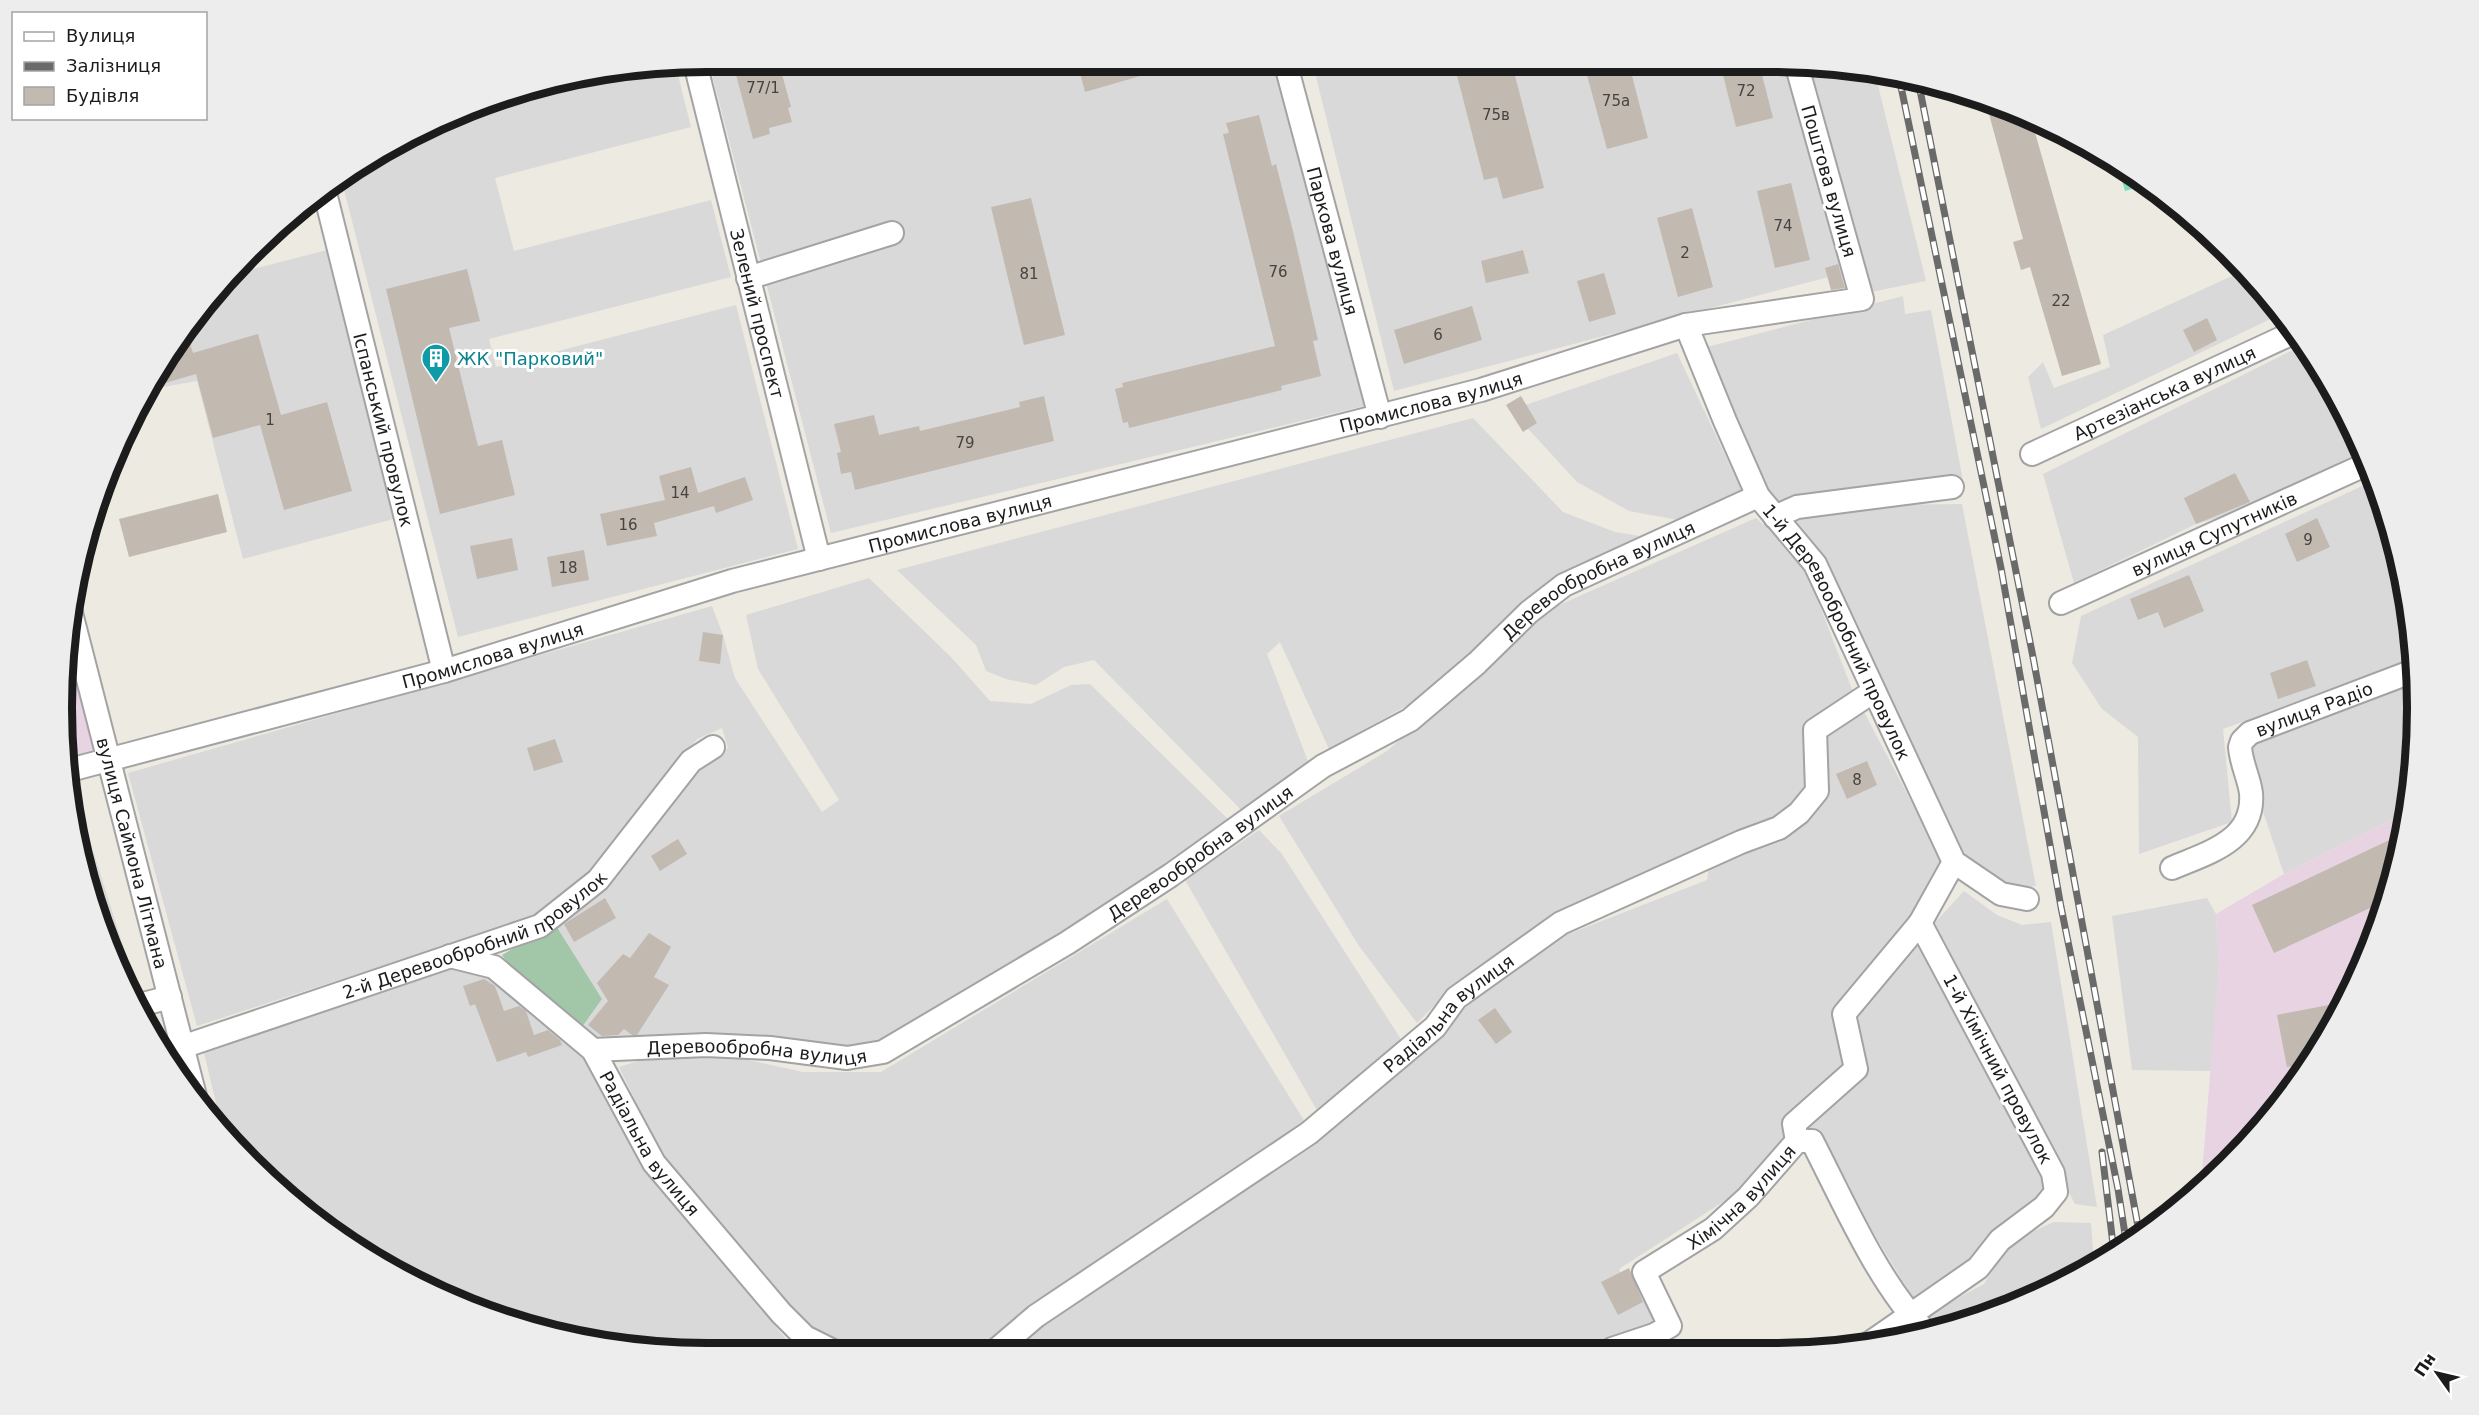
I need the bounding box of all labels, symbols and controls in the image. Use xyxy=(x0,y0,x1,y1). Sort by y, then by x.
legend xyxy=(12,12,207,120)
text: Вулиця xyxy=(66,25,135,46)
text: Залізниця xyxy=(66,55,161,76)
house number: 77/1 xyxy=(746,79,780,97)
house number: 72 xyxy=(1736,82,1756,100)
text: Будівля xyxy=(66,85,139,106)
house number: 75а xyxy=(1602,92,1630,110)
street label: Поштова вулиця xyxy=(1797,102,1861,260)
house number: 75в xyxy=(1482,106,1510,124)
street label: Паркова вулиця xyxy=(1303,164,1363,317)
house number: 74 xyxy=(1773,217,1793,235)
street label: Зелений проспект xyxy=(726,226,789,401)
house number: 2 xyxy=(1680,244,1690,262)
house number: 76 xyxy=(1268,263,1288,281)
house number: 81 xyxy=(1019,265,1039,283)
house number: 22 xyxy=(2051,292,2071,310)
house number: 6 xyxy=(1433,326,1443,344)
street label: Іспанський провулок xyxy=(350,330,418,529)
street label: Артезіанська вулиця xyxy=(2070,341,2259,444)
building icon: ЖК "Парковий" xyxy=(420,342,452,384)
place label: ЖК "Парковий" xyxy=(457,348,603,369)
street label: Промислова вулиця xyxy=(1337,367,1525,436)
house number: 1 xyxy=(265,411,275,429)
house number: 79 xyxy=(955,434,975,452)
house number: 14 xyxy=(670,484,690,502)
street label: вулиця Супутників xyxy=(2128,487,2300,580)
street label: Промислова вулиця xyxy=(866,489,1054,556)
street label: 1-й Деревообробний провулок xyxy=(1759,499,1915,763)
house number: 16 xyxy=(618,516,638,534)
street label: Деревообробна вулиця xyxy=(1497,516,1698,643)
house number: 9 xyxy=(2303,531,2313,549)
house number: 18 xyxy=(558,559,578,577)
street label: Промислова вулиця xyxy=(399,618,586,692)
street label: вулиця Радіо xyxy=(2252,677,2376,740)
street label: вулиця Саймона Літмана xyxy=(93,735,172,971)
house number: 8 xyxy=(1852,771,1862,789)
street label: Деревообробна вулиця xyxy=(1103,781,1297,924)
street label: 2-й Деревообробний провулок xyxy=(340,867,611,1003)
street label: Радіальна вулиця xyxy=(1379,950,1518,1077)
street label: 1-й Хімічний провулок xyxy=(1939,971,2057,1167)
street label: Деревообробна вулиця xyxy=(646,1034,868,1069)
street label: Радіальна вулиця xyxy=(596,1067,704,1220)
street label: Хімічна вулиця xyxy=(1683,1140,1799,1253)
north arrow xyxy=(2407,1343,2467,1403)
text: Пн xyxy=(2410,1349,2440,1380)

